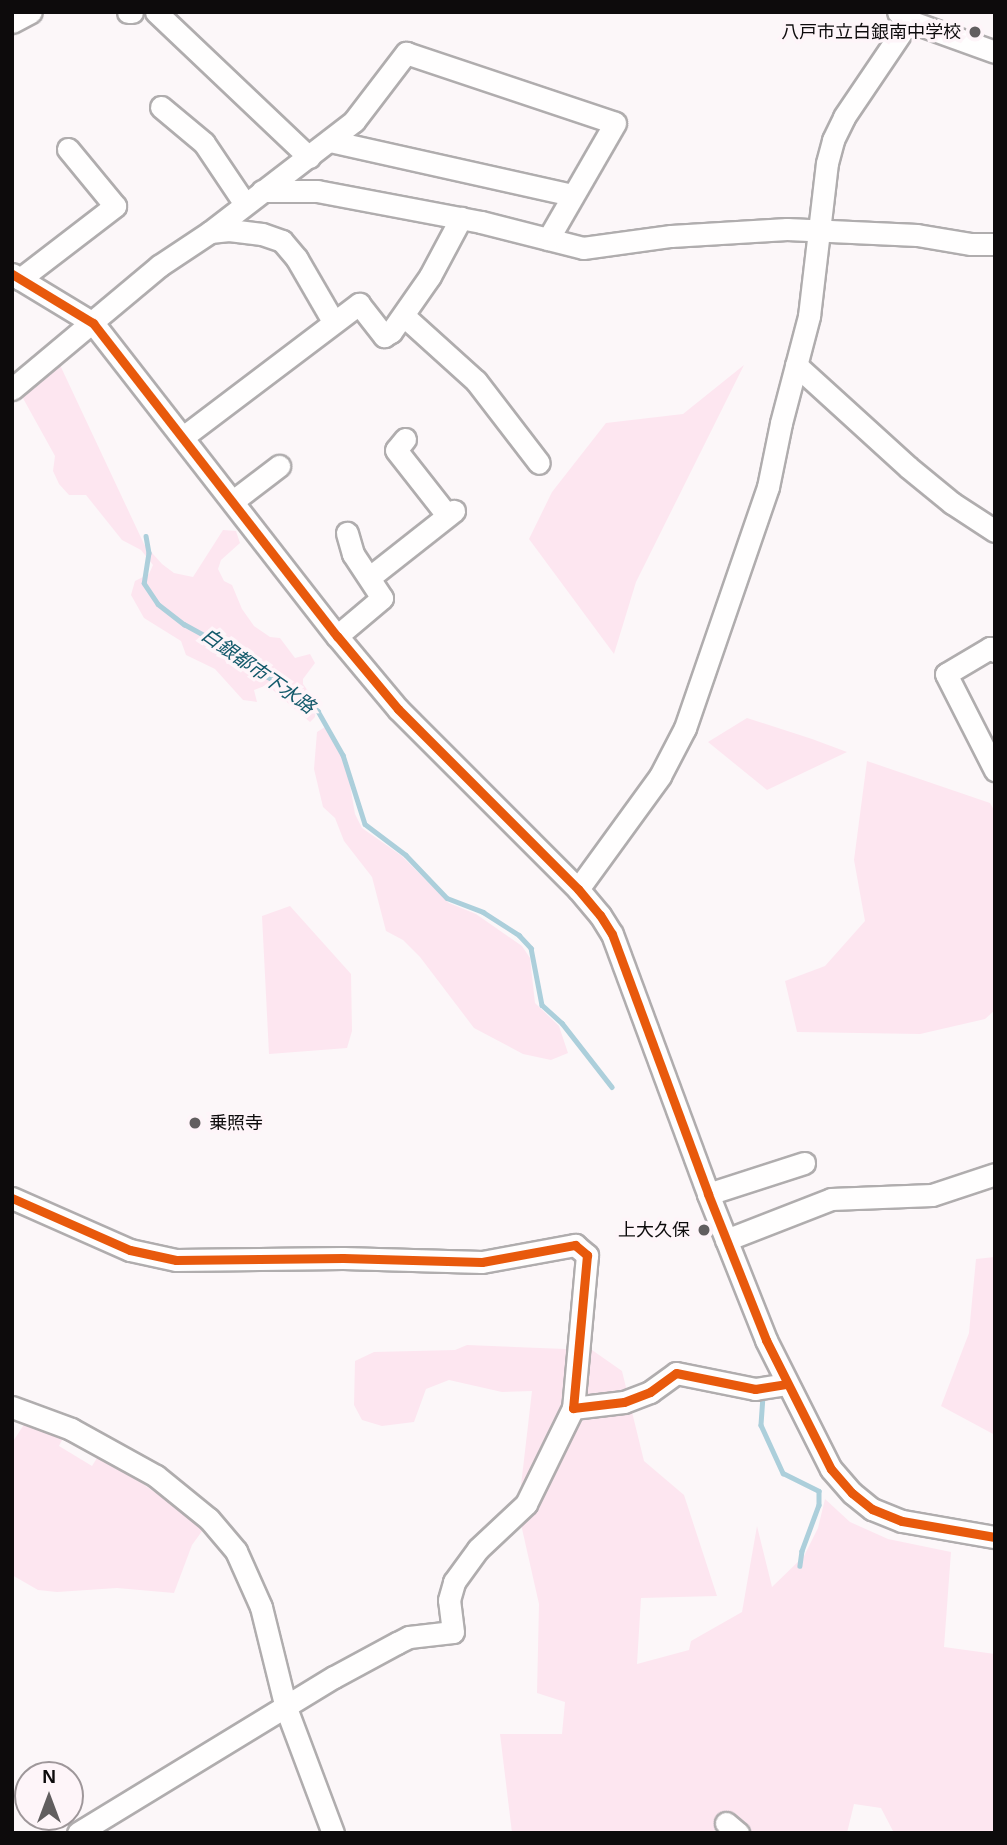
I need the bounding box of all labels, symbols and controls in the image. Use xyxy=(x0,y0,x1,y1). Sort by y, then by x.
place label: 八戸市立白銀南中学校 xyxy=(781,21,961,43)
marker: 八戸市立白銀南中学校 xyxy=(967,24,983,40)
water label: 白銀都市下水路 xyxy=(197,624,319,718)
place label: 乗照寺 xyxy=(209,1112,263,1134)
marker: 乗照寺 xyxy=(187,1115,203,1131)
place label: 上大久保 xyxy=(618,1219,690,1241)
marker: 上大久保 xyxy=(696,1222,712,1238)
north arrow xyxy=(14,1761,84,1831)
text: N xyxy=(42,1766,56,1787)

